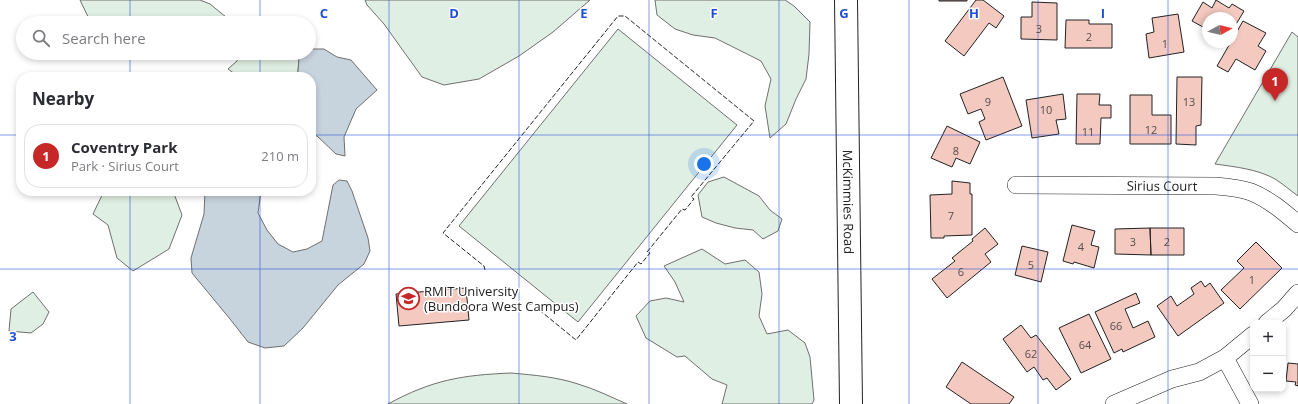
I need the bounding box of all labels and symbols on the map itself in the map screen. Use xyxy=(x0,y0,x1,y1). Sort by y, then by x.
text: C xyxy=(320,4,328,22)
text: D xyxy=(449,4,459,22)
text: E xyxy=(580,4,588,22)
text: F xyxy=(710,4,718,22)
text: G xyxy=(839,4,849,22)
text: H xyxy=(969,4,979,22)
text: I xyxy=(1101,4,1105,22)
north arrow xyxy=(1202,12,1238,48)
house number: 3 xyxy=(1036,21,1042,36)
house number: 2 xyxy=(1086,29,1092,44)
house number: 1 xyxy=(1162,36,1168,51)
pin: 1 xyxy=(1262,68,1288,101)
house number: 9 xyxy=(985,94,991,109)
house number: 13 xyxy=(1183,94,1195,109)
house number: 10 xyxy=(1040,102,1052,117)
house number: 12 xyxy=(1145,122,1157,137)
house number: 11 xyxy=(1082,124,1094,139)
house number: 8 xyxy=(953,143,959,158)
street label: McKimmies Road xyxy=(839,150,858,254)
your location xyxy=(694,154,714,174)
street label: Sirius Court xyxy=(1127,177,1198,195)
house number: 7 xyxy=(948,208,954,223)
house number: 3 xyxy=(1130,234,1136,249)
house number: 2 xyxy=(1164,234,1170,249)
house number: 4 xyxy=(1078,239,1085,254)
house number: 5 xyxy=(1028,257,1034,272)
house number: 6 xyxy=(958,264,964,279)
house number: 1 xyxy=(1249,272,1255,287)
place label: RMIT University (Bundoora West Campus) xyxy=(424,282,579,315)
school or university icon: RMIT University (Bundoora West Campus) xyxy=(396,285,422,311)
house number: 66 xyxy=(1110,318,1122,333)
text: 3 xyxy=(9,327,17,345)
house number: 64 xyxy=(1079,337,1092,352)
house number: 62 xyxy=(1025,346,1037,361)

